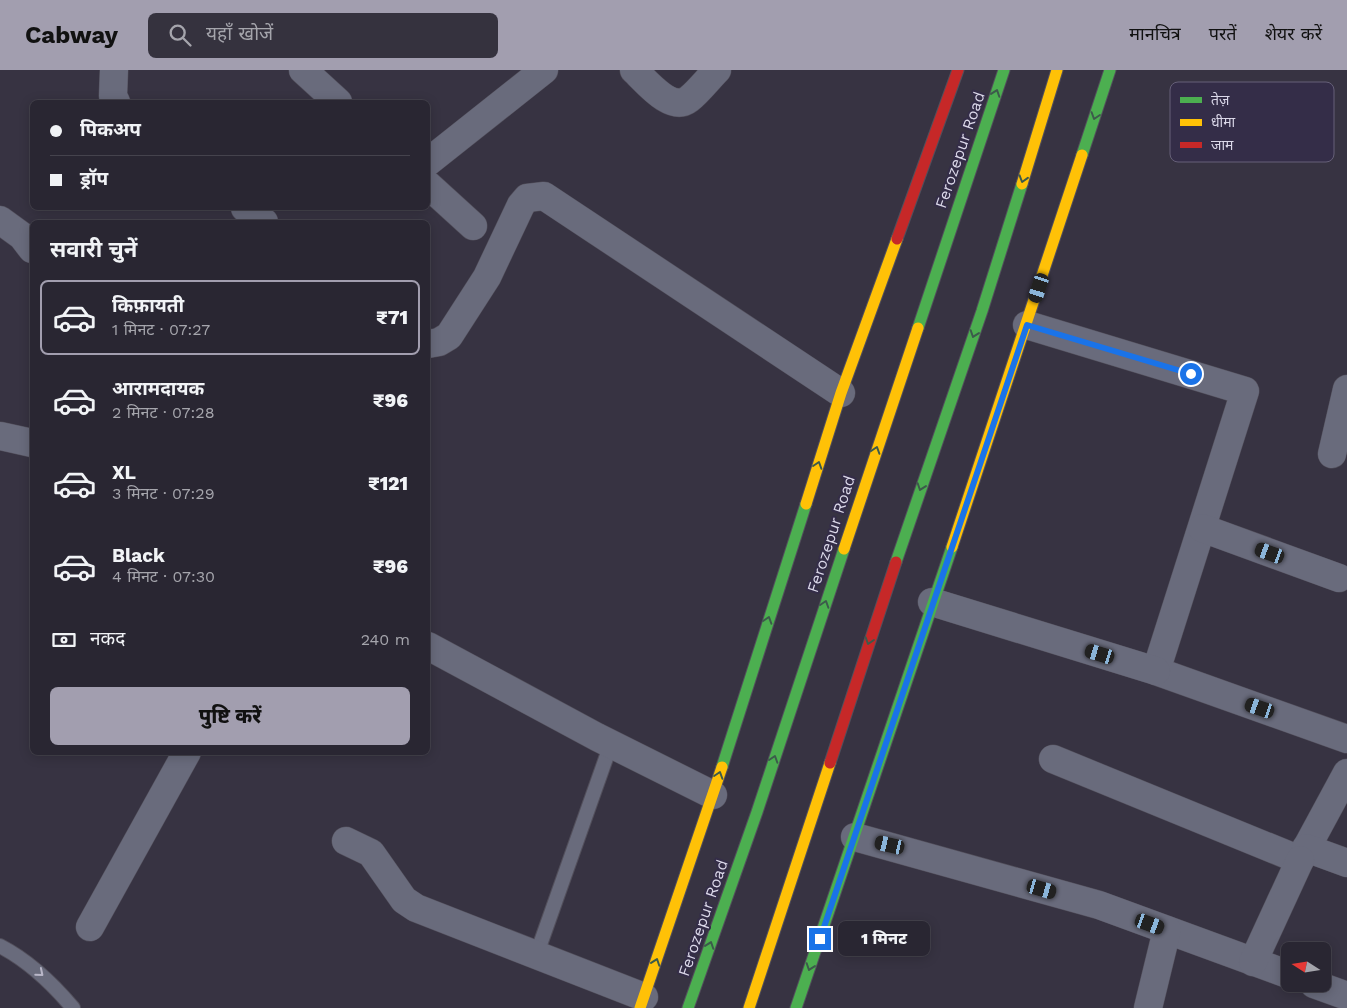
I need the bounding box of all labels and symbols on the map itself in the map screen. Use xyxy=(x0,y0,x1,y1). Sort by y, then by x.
legend xyxy=(1170,82,1334,162)
street label: Ferozepur Road xyxy=(931,89,989,211)
one-way arrow xyxy=(990,89,1000,98)
text: तेज़ xyxy=(1211,91,1230,108)
one-way arrow xyxy=(1091,112,1101,120)
text: धीमा xyxy=(1211,114,1236,130)
text: जाम xyxy=(1211,137,1234,153)
one-way arrow xyxy=(1019,174,1029,183)
car xyxy=(1027,271,1050,305)
one-way arrow xyxy=(970,329,980,337)
route start xyxy=(1180,363,1202,385)
one-way arrow xyxy=(870,446,880,455)
one-way arrow xyxy=(812,461,822,470)
street label: Ferozepur Road xyxy=(803,473,859,595)
one-way arrow xyxy=(917,483,927,491)
car xyxy=(1253,541,1286,565)
one-way arrow xyxy=(819,601,829,609)
one-way arrow xyxy=(763,616,773,625)
one-way arrow xyxy=(865,637,875,645)
car xyxy=(1083,642,1116,666)
car xyxy=(1243,696,1276,720)
one-way arrow xyxy=(769,755,779,763)
one-way arrow xyxy=(713,771,723,779)
car xyxy=(873,834,906,856)
street label: Ferozepur Road xyxy=(674,857,732,979)
car xyxy=(1025,878,1058,900)
car xyxy=(1133,912,1166,936)
callout: 1 मिनट xyxy=(838,922,930,956)
route end xyxy=(809,928,831,950)
one-way arrow xyxy=(704,942,714,950)
north arrow xyxy=(1281,942,1331,992)
one-way arrow xyxy=(650,958,660,967)
one-way arrow xyxy=(806,963,816,971)
one-way arrow xyxy=(34,968,43,976)

